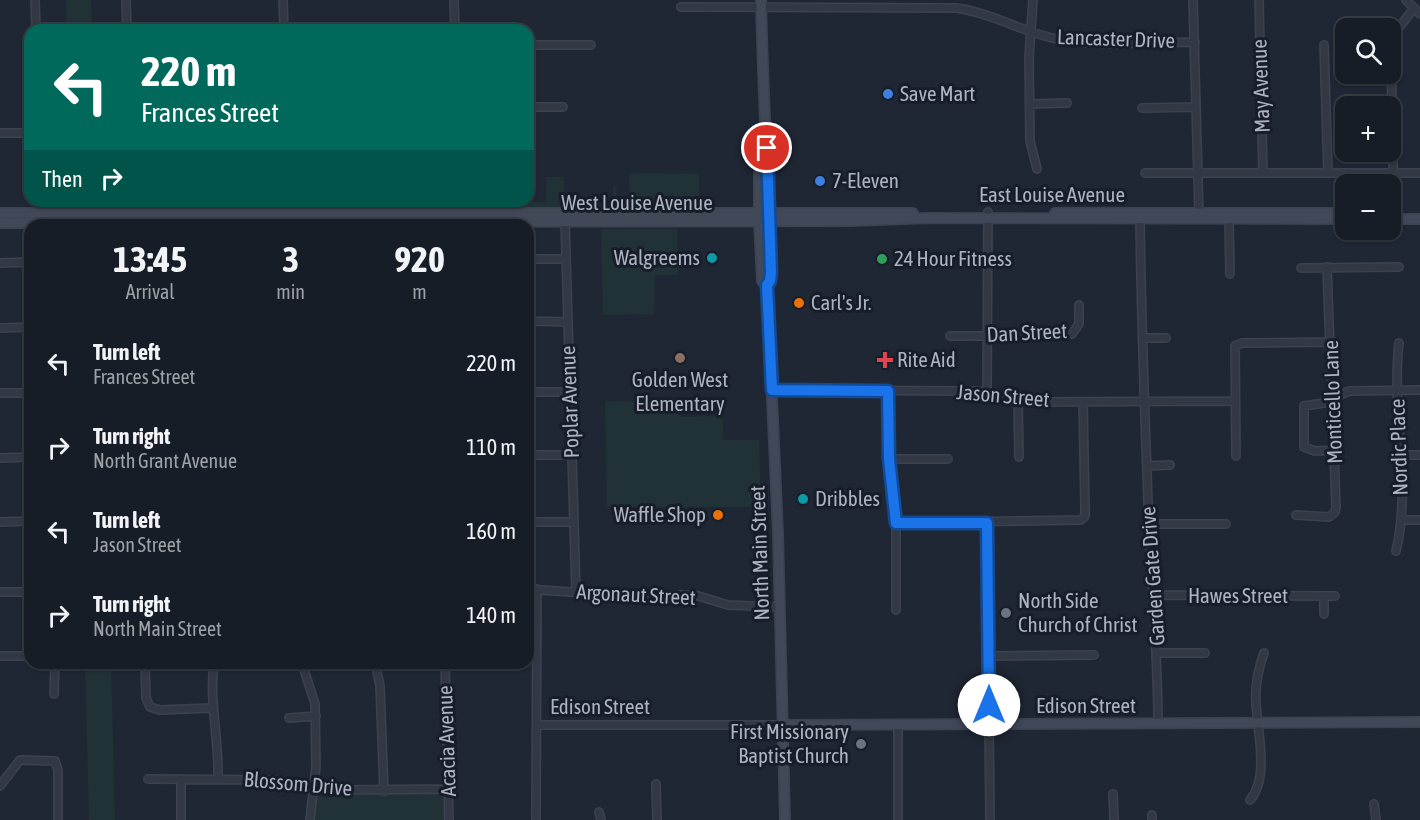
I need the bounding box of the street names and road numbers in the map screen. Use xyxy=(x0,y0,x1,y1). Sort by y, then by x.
street label: Lancaster Drive xyxy=(1057,24,1176,52)
street label: May Avenue xyxy=(1246,39,1274,133)
street label: East Louise Avenue xyxy=(979,182,1125,206)
street label: West Louise Avenue xyxy=(561,190,713,214)
street label: Dan Street xyxy=(986,318,1068,346)
street label: Monticello Lane xyxy=(1318,340,1346,464)
street label: Poplar Avenue xyxy=(555,345,583,459)
street label: Jason Street xyxy=(956,379,1050,411)
street label: Nordic Place xyxy=(1384,398,1412,496)
street label: North Main Street xyxy=(745,485,773,621)
street label: Garden Gate Drive xyxy=(1135,506,1169,647)
street label: Argonaut Street xyxy=(576,579,696,609)
street label: Hawes Street xyxy=(1188,583,1288,607)
street label: Acacia Avenue xyxy=(432,685,460,797)
street label: Edison Street xyxy=(1036,693,1136,717)
street label: Edison Street xyxy=(550,694,650,718)
street label: Blossom Drive xyxy=(243,766,353,800)

